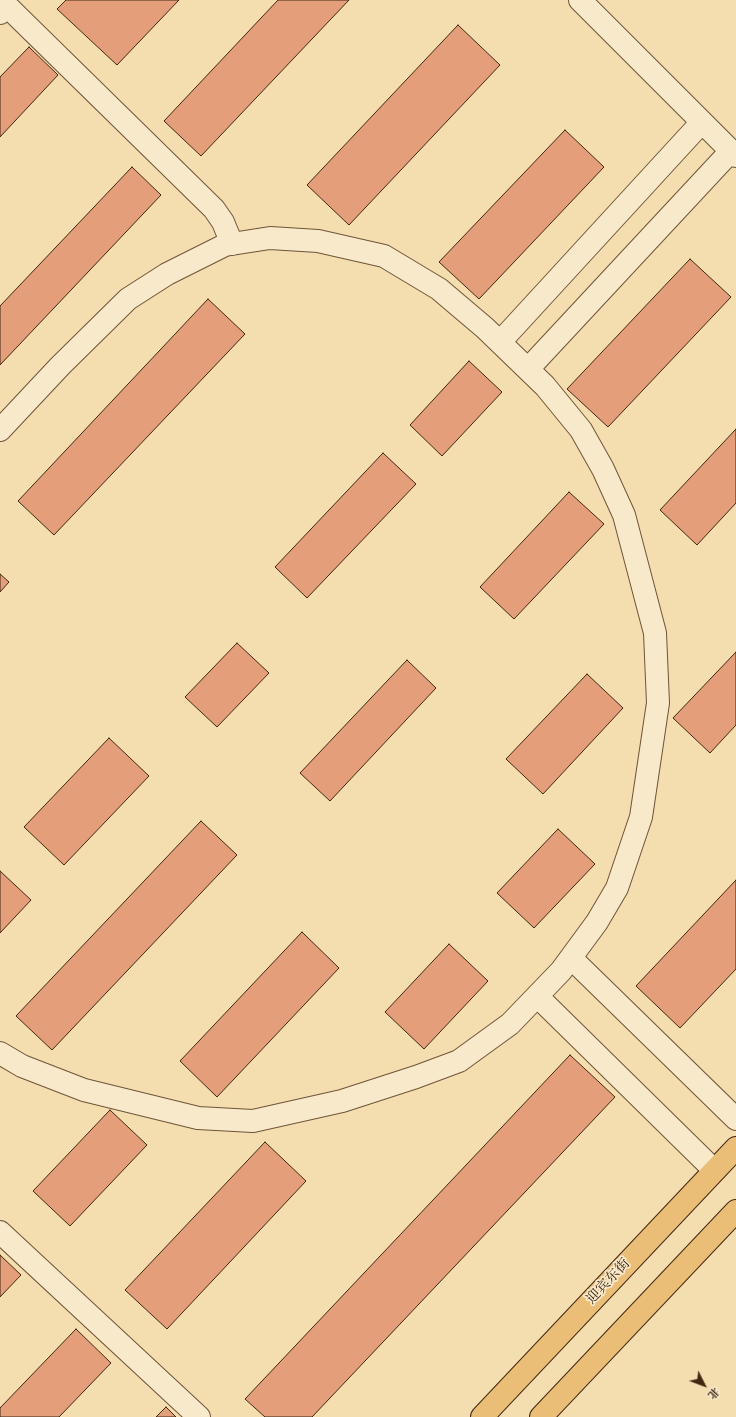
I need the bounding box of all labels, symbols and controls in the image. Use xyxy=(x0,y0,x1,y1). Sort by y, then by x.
street label: 迎宾东街 xyxy=(584,1256,634,1308)
north arrow xyxy=(684,1365,724,1405)
text: 北 xyxy=(704,1384,722,1402)

